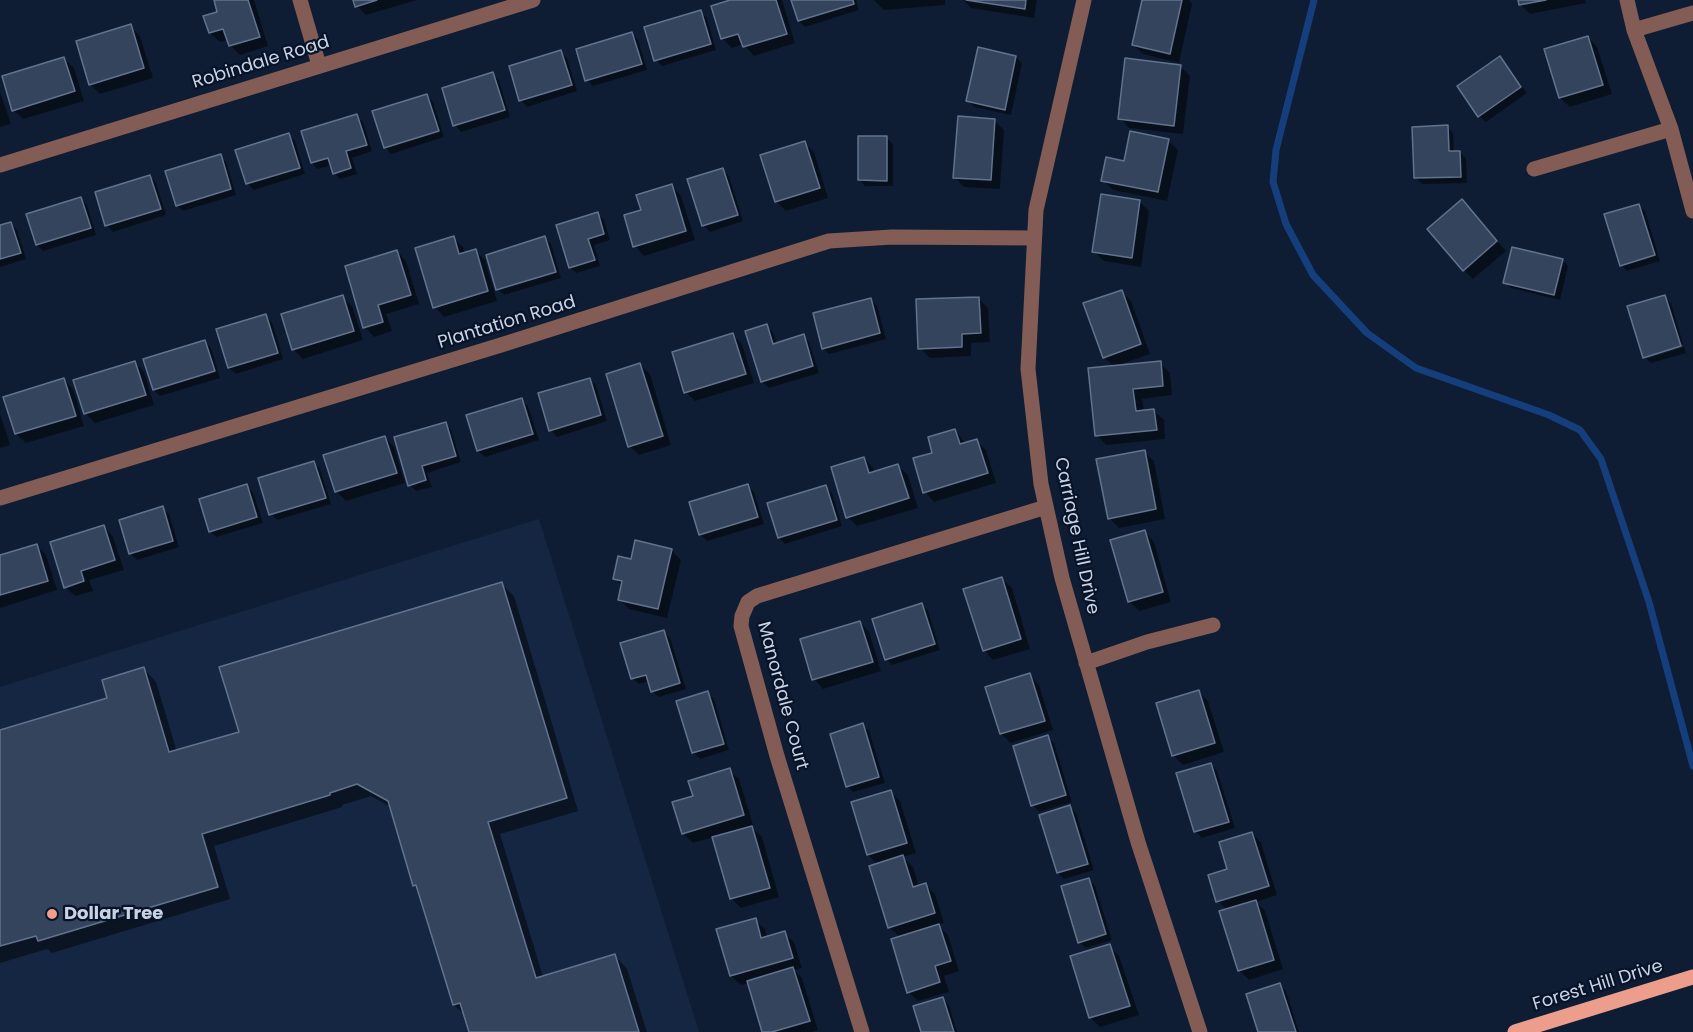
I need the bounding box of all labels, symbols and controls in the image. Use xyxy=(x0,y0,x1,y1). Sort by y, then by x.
street label: Robindale Road xyxy=(190,32,332,94)
street label: Plantation Road xyxy=(436,292,578,354)
street label: Carriage Hill Drive xyxy=(1049,456,1103,616)
street label: Manordale Court xyxy=(752,620,812,772)
place label: Dollar Tree xyxy=(64,903,163,925)
marker: Dollar Tree xyxy=(45,907,59,921)
street label: Forest Hill Drive xyxy=(1530,956,1666,1016)

